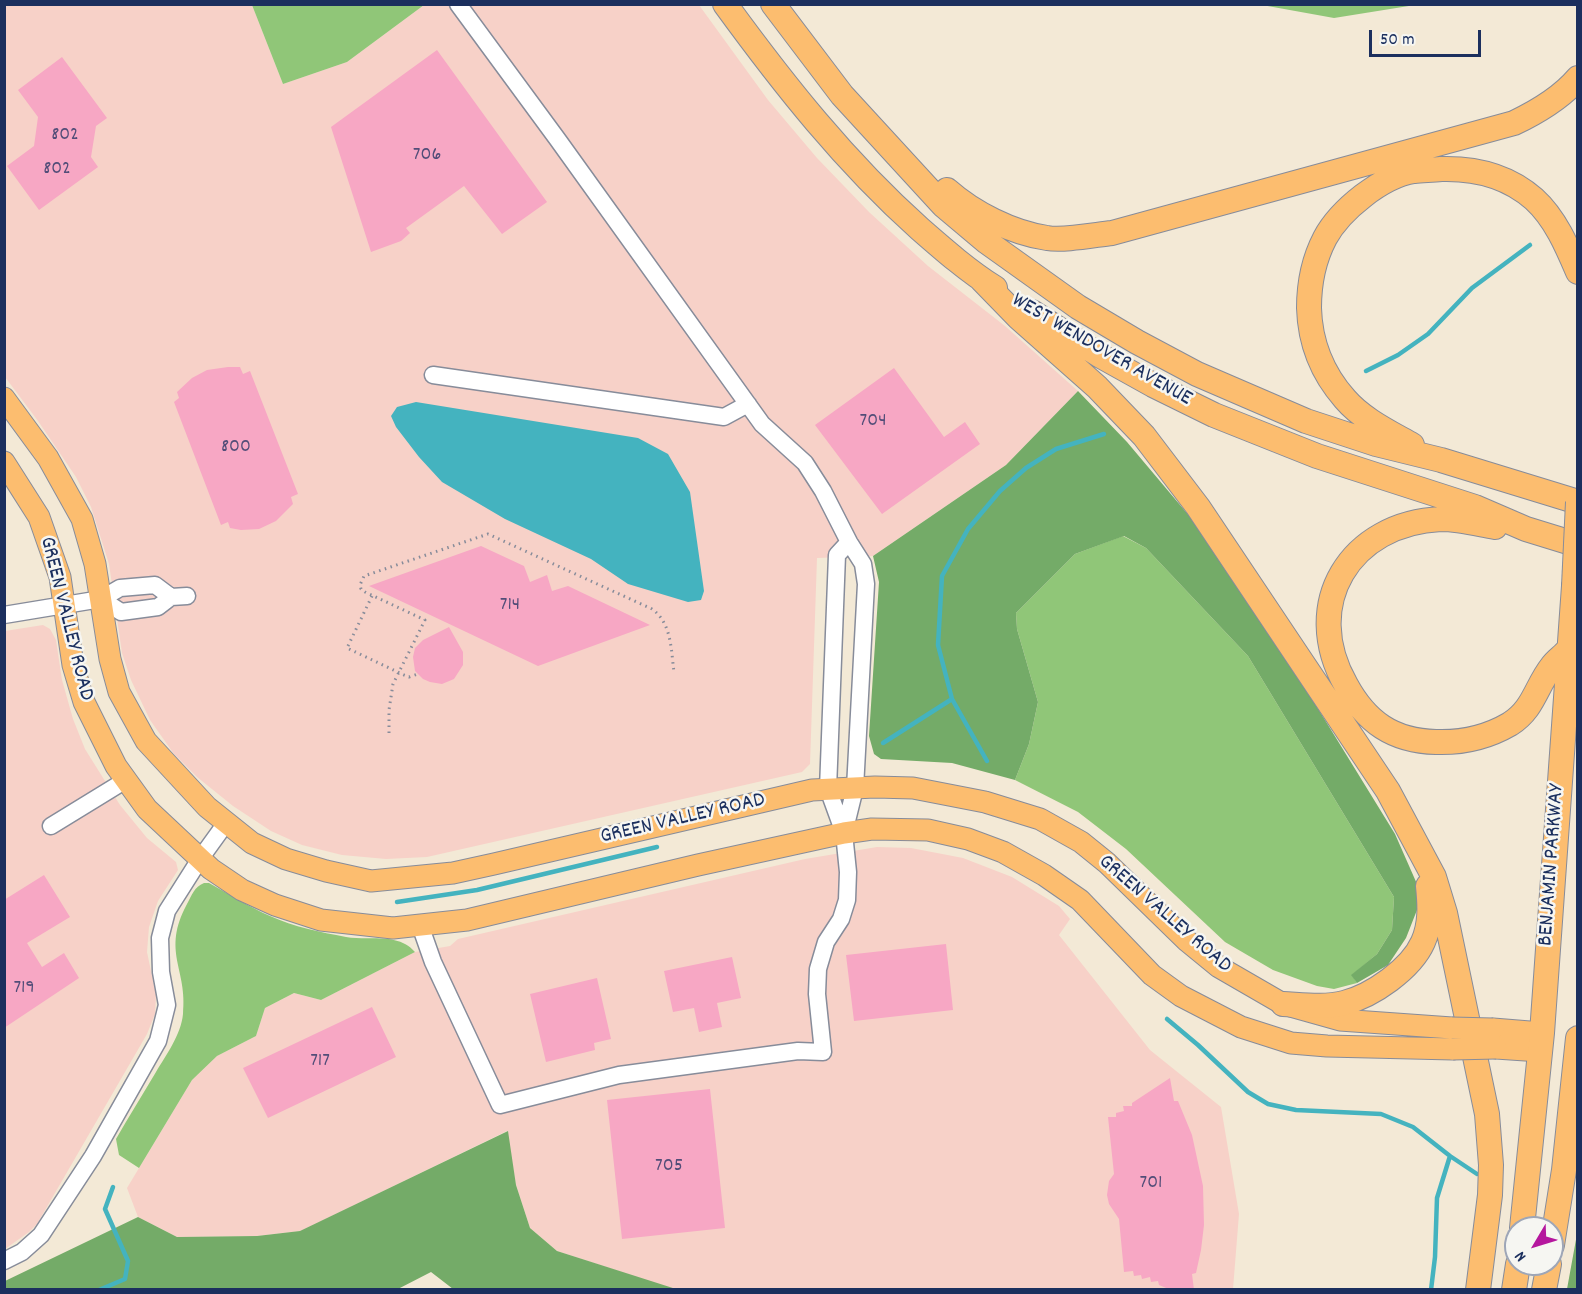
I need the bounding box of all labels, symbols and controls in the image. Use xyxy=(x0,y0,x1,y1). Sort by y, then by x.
scale bar xyxy=(1372,18,1484,56)
text: 50 m xyxy=(1380,28,1415,53)
house number: 802 xyxy=(51,124,79,148)
house number: 706 xyxy=(413,144,441,168)
house number: 802 xyxy=(43,158,71,182)
street label: WEST WENDOVER AVENUE xyxy=(1006,289,1196,413)
house number: 704 xyxy=(860,410,886,434)
house number: 800 xyxy=(221,436,251,460)
street label: GREEN VALLEY ROAD xyxy=(32,534,98,704)
house number: 714 xyxy=(500,594,520,618)
street label: BENJAMIN PARKWAY xyxy=(1534,783,1572,947)
street label: GREEN VALLEY ROAD xyxy=(598,788,768,852)
street label: GREEN VALLEY ROAD xyxy=(1092,850,1236,980)
house number: 719 xyxy=(13,977,35,1001)
house number: 717 xyxy=(310,1050,330,1074)
house number: 705 xyxy=(655,1155,683,1179)
house number: 701 xyxy=(1140,1172,1162,1196)
north arrow xyxy=(1504,1216,1564,1276)
text: N xyxy=(1510,1246,1532,1266)

